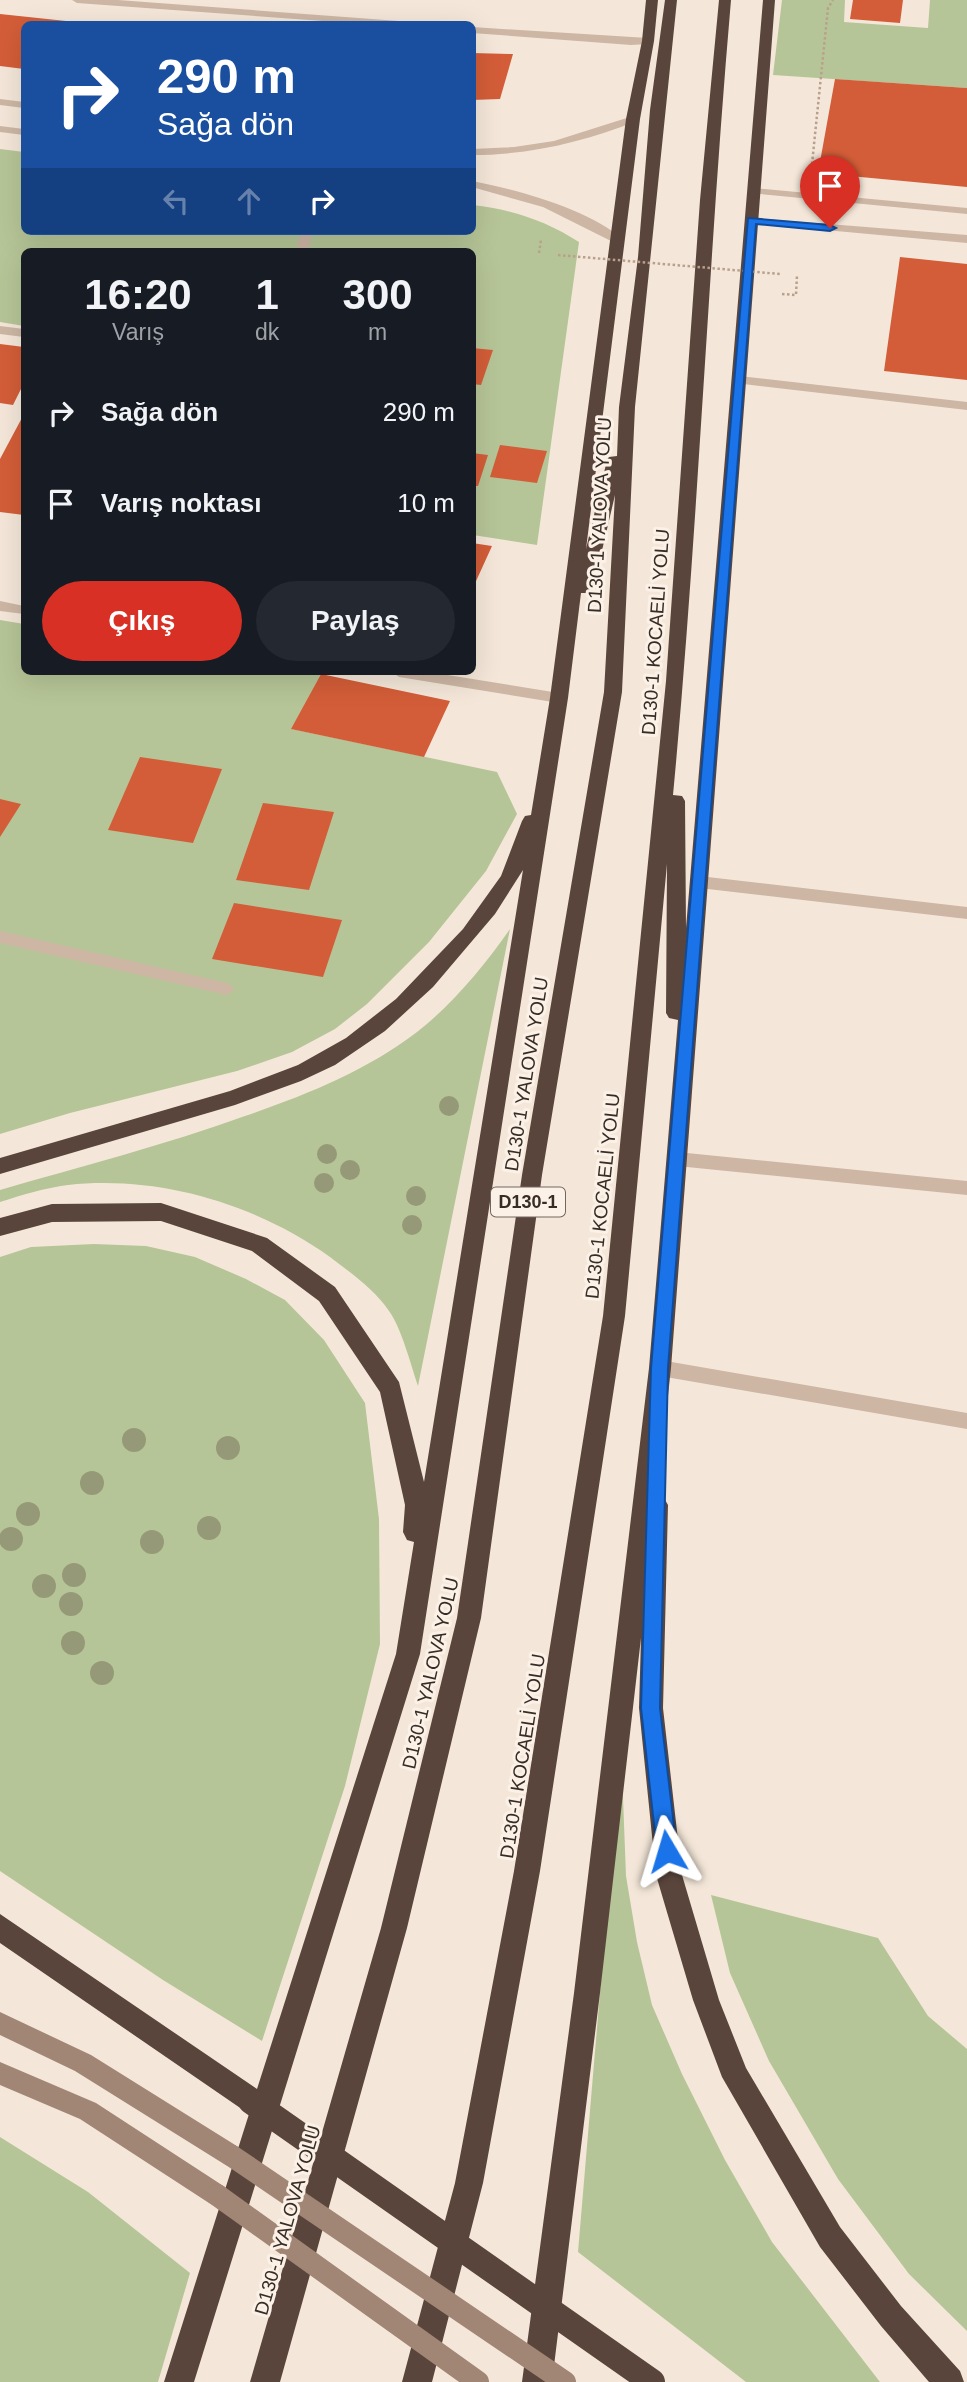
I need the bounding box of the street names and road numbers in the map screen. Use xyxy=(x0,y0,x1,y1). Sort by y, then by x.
street label: D130-1 YALOVA YOLU xyxy=(584,417,615,613)
street label: D130-1 KOCAELİ YOLU xyxy=(638,528,673,736)
street label: D130-1 YALOVA YOLU xyxy=(501,976,552,1173)
street label: D130-1 KOCAELİ YOLU xyxy=(581,1092,624,1300)
road number: D130-1 xyxy=(491,1188,565,1217)
street label: D130-1 YALOVA YOLU xyxy=(398,1575,463,1771)
street label: D130-1 KOCAELİ YOLU xyxy=(496,1652,549,1860)
street label: D130-1 YALOVA YOLU xyxy=(250,2123,325,2317)

